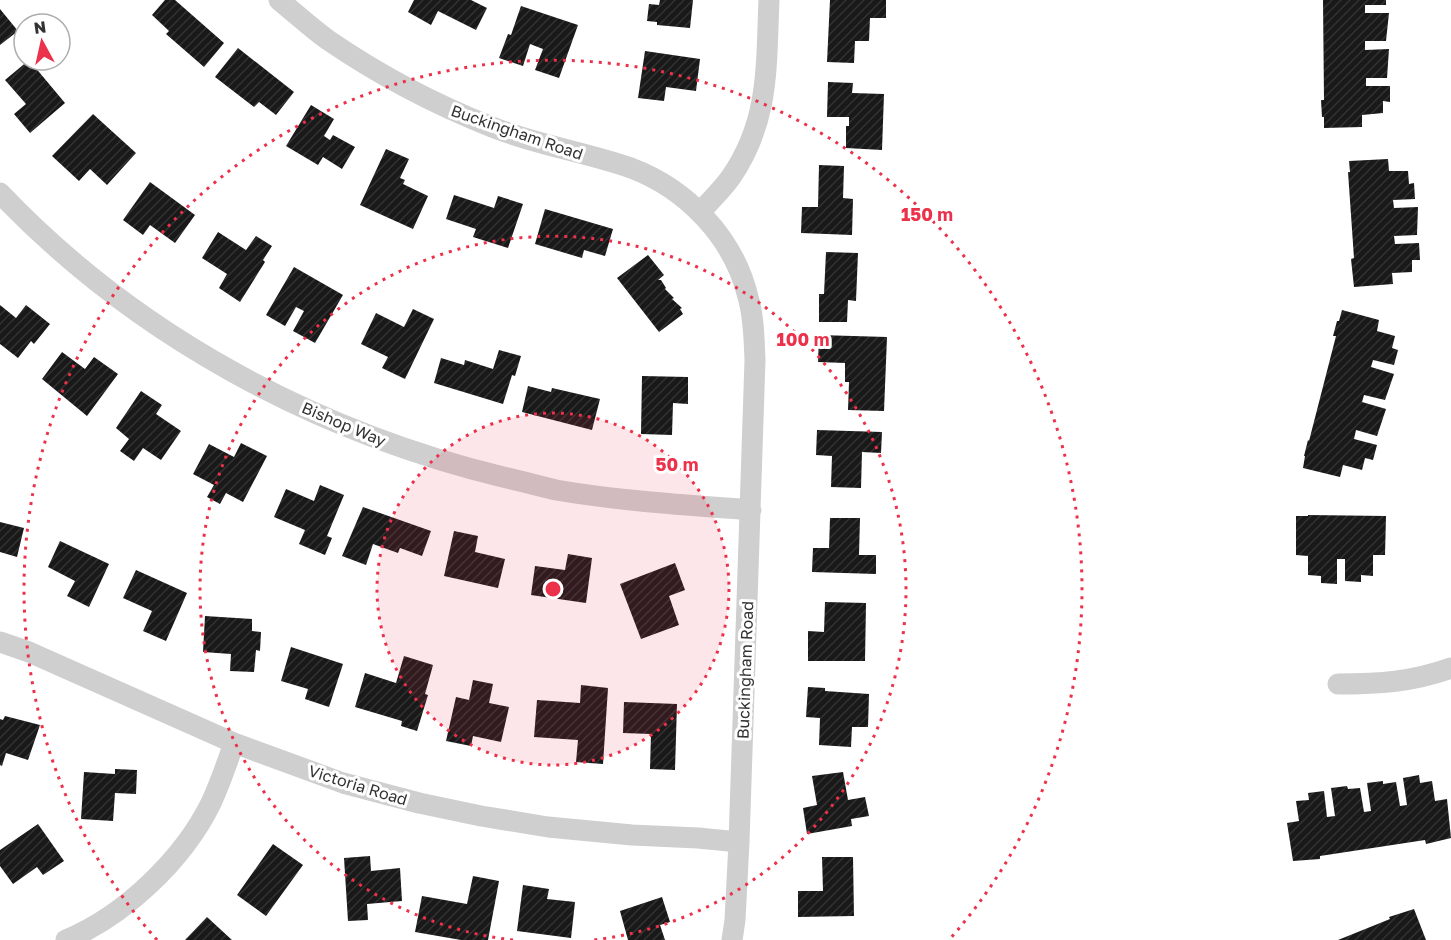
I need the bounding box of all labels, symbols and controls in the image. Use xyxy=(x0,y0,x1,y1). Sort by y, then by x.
north arrow xyxy=(12,12,72,72)
text: N xyxy=(32,16,47,38)
street label: Buckingham Road xyxy=(448,100,586,164)
text: 150 m xyxy=(901,203,953,225)
text: 100 m xyxy=(777,328,829,350)
street label: Bishop Way xyxy=(299,397,389,451)
text: 50 m xyxy=(656,453,698,475)
centre of rings xyxy=(543,579,563,599)
street label: Buckingham Road xyxy=(733,601,757,739)
street label: Victoria Road xyxy=(306,760,410,810)

